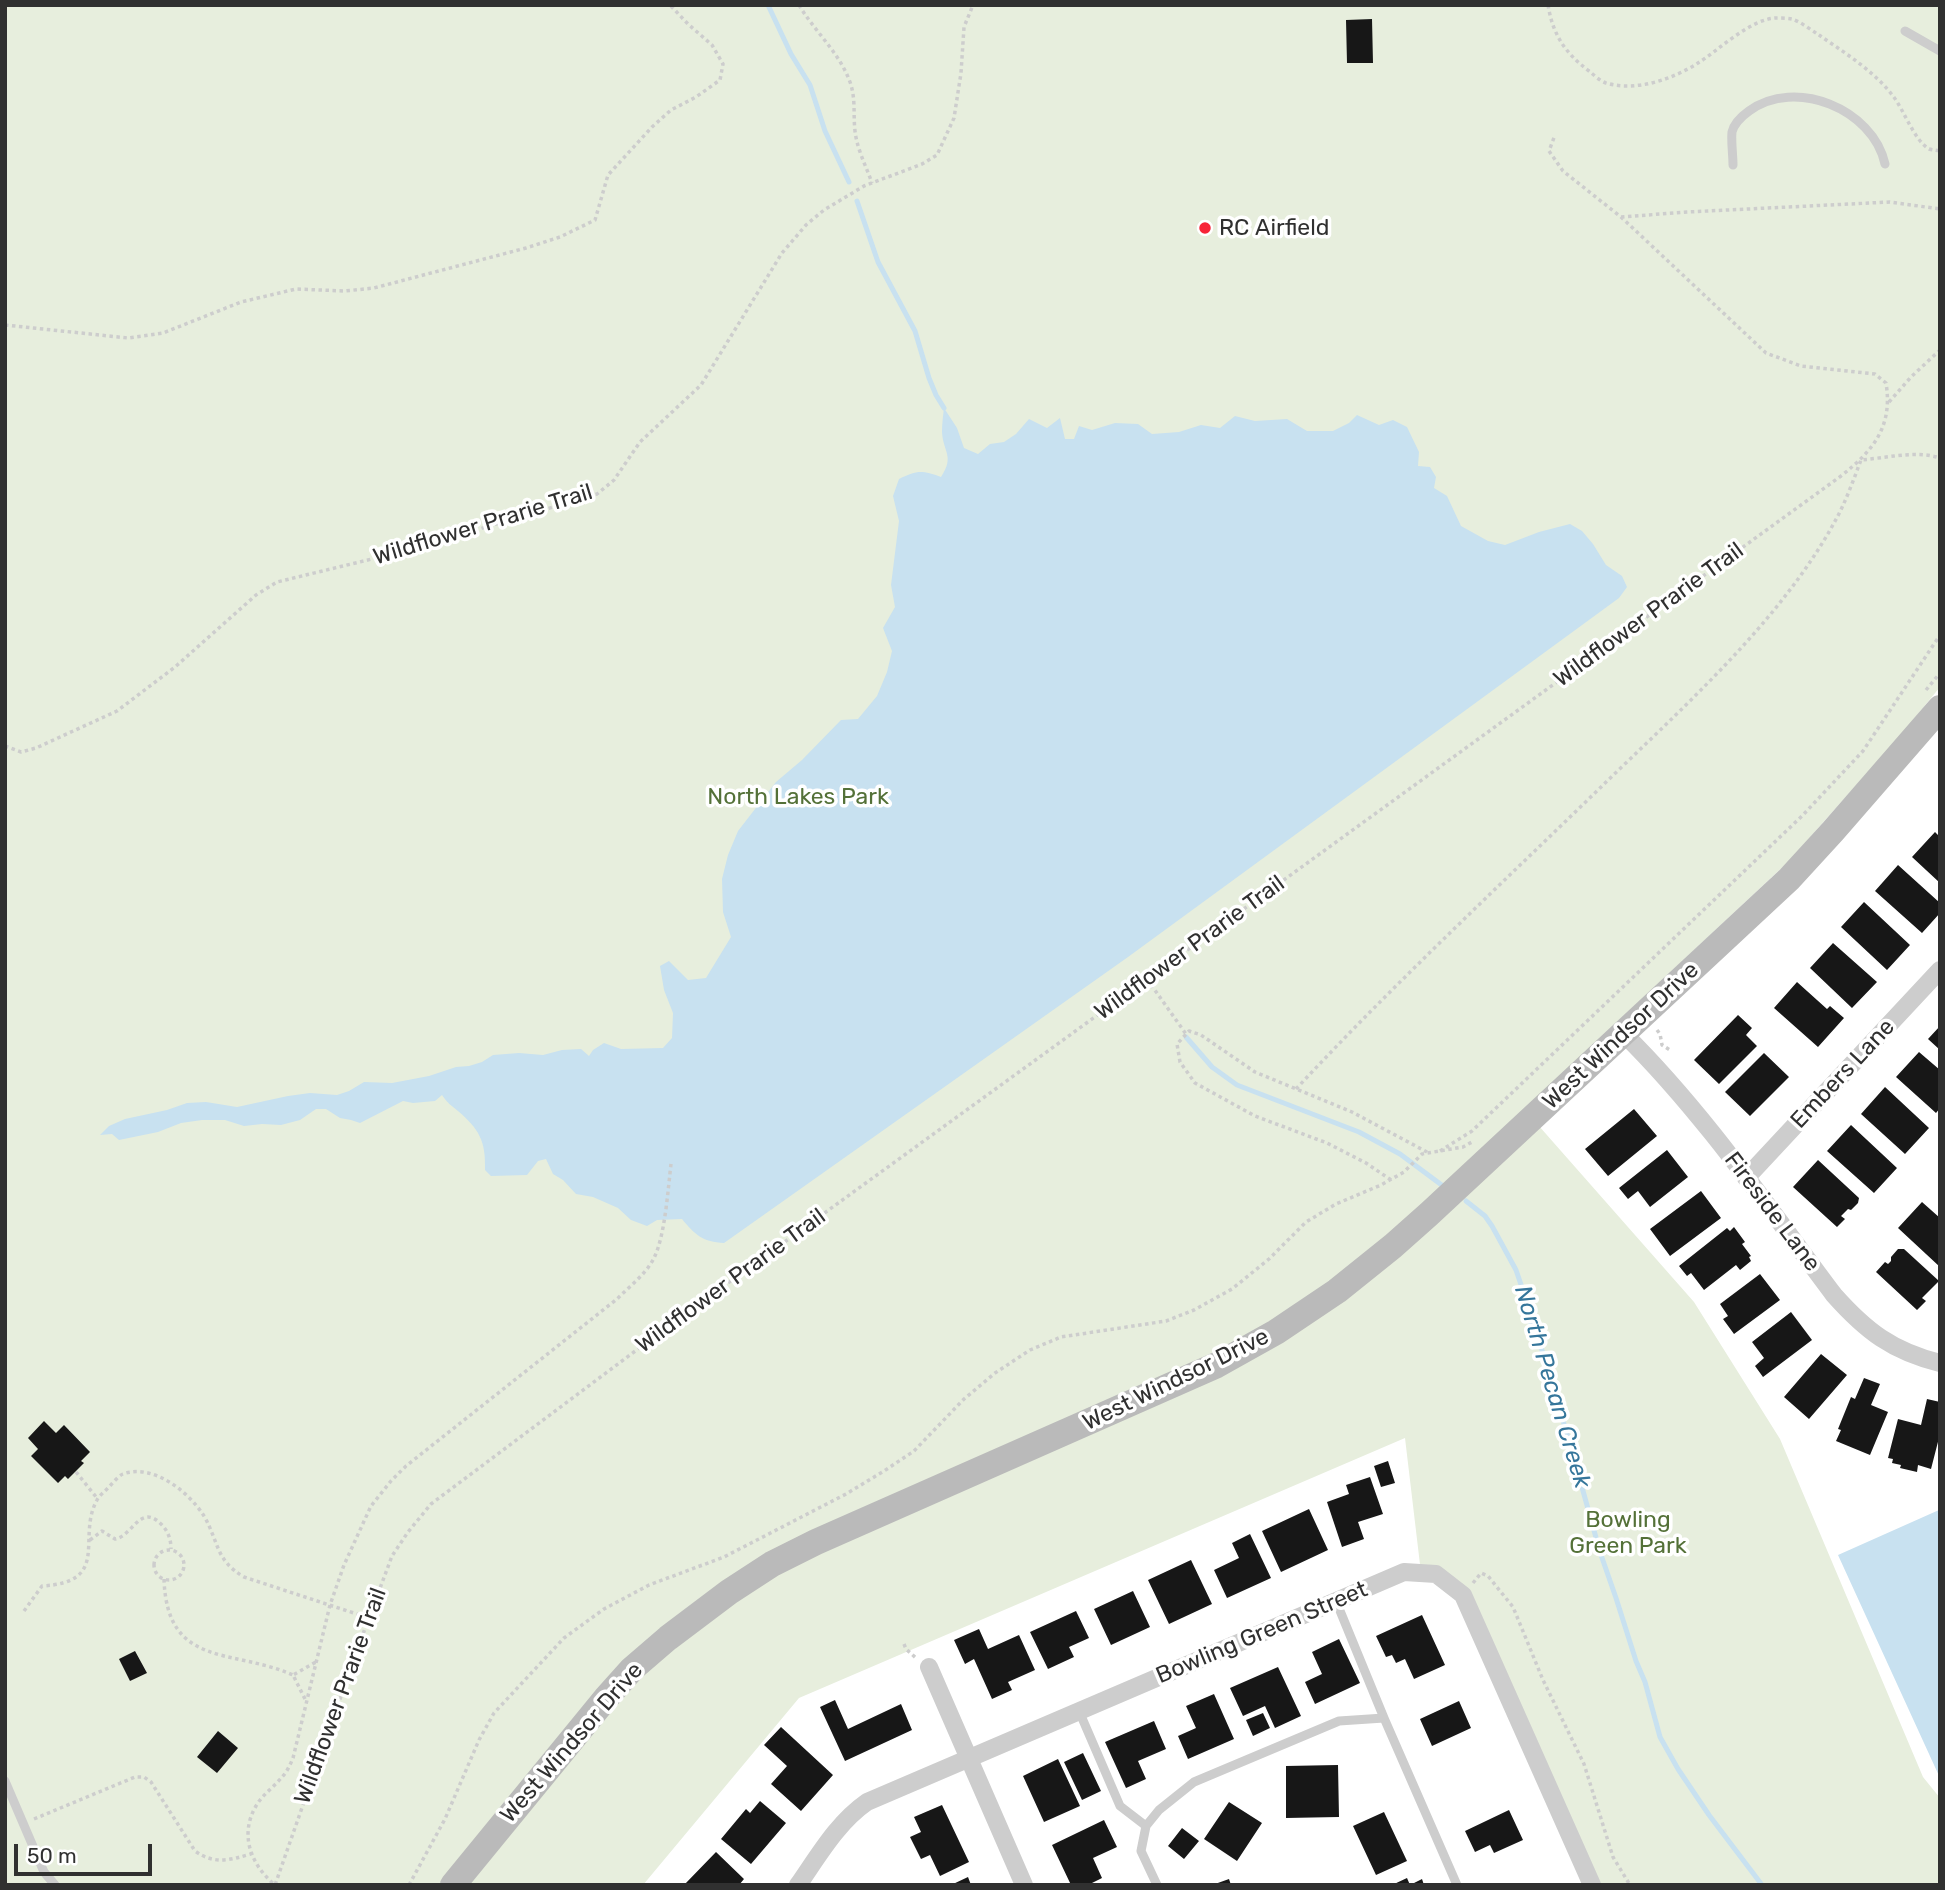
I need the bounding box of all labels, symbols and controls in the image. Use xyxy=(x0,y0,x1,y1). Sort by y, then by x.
place label: RC Airfield xyxy=(1219,214,1329,242)
marker: RC Airfield xyxy=(1197,220,1213,236)
street label: Wildflower Prarie Trail xyxy=(370,478,596,572)
street label: Wildflower Prarie Trail xyxy=(1549,537,1749,693)
park label: North Lakes Park xyxy=(707,783,889,811)
street label: Wildflower Prarie Trail xyxy=(1090,870,1290,1026)
street label: West Windsor Drive xyxy=(1537,957,1705,1115)
street label: Embers Lane xyxy=(1785,1014,1901,1134)
street label: Fireside Lane xyxy=(1718,1147,1826,1277)
street label: Wildflower Prarie Trail xyxy=(631,1203,831,1359)
water label: North Pecan Creek xyxy=(1507,1282,1597,1492)
street label: West Windsor Drive xyxy=(1079,1323,1273,1437)
park label: Bowling Green Park xyxy=(1569,1506,1687,1560)
street label: Bowling Green Street xyxy=(1152,1576,1372,1690)
street label: Wildflower Prarie Trail xyxy=(289,1584,393,1808)
street label: West Windsor Drive xyxy=(495,1657,649,1829)
scale bar xyxy=(18,1830,156,1874)
text: 50 m xyxy=(27,1843,77,1868)

